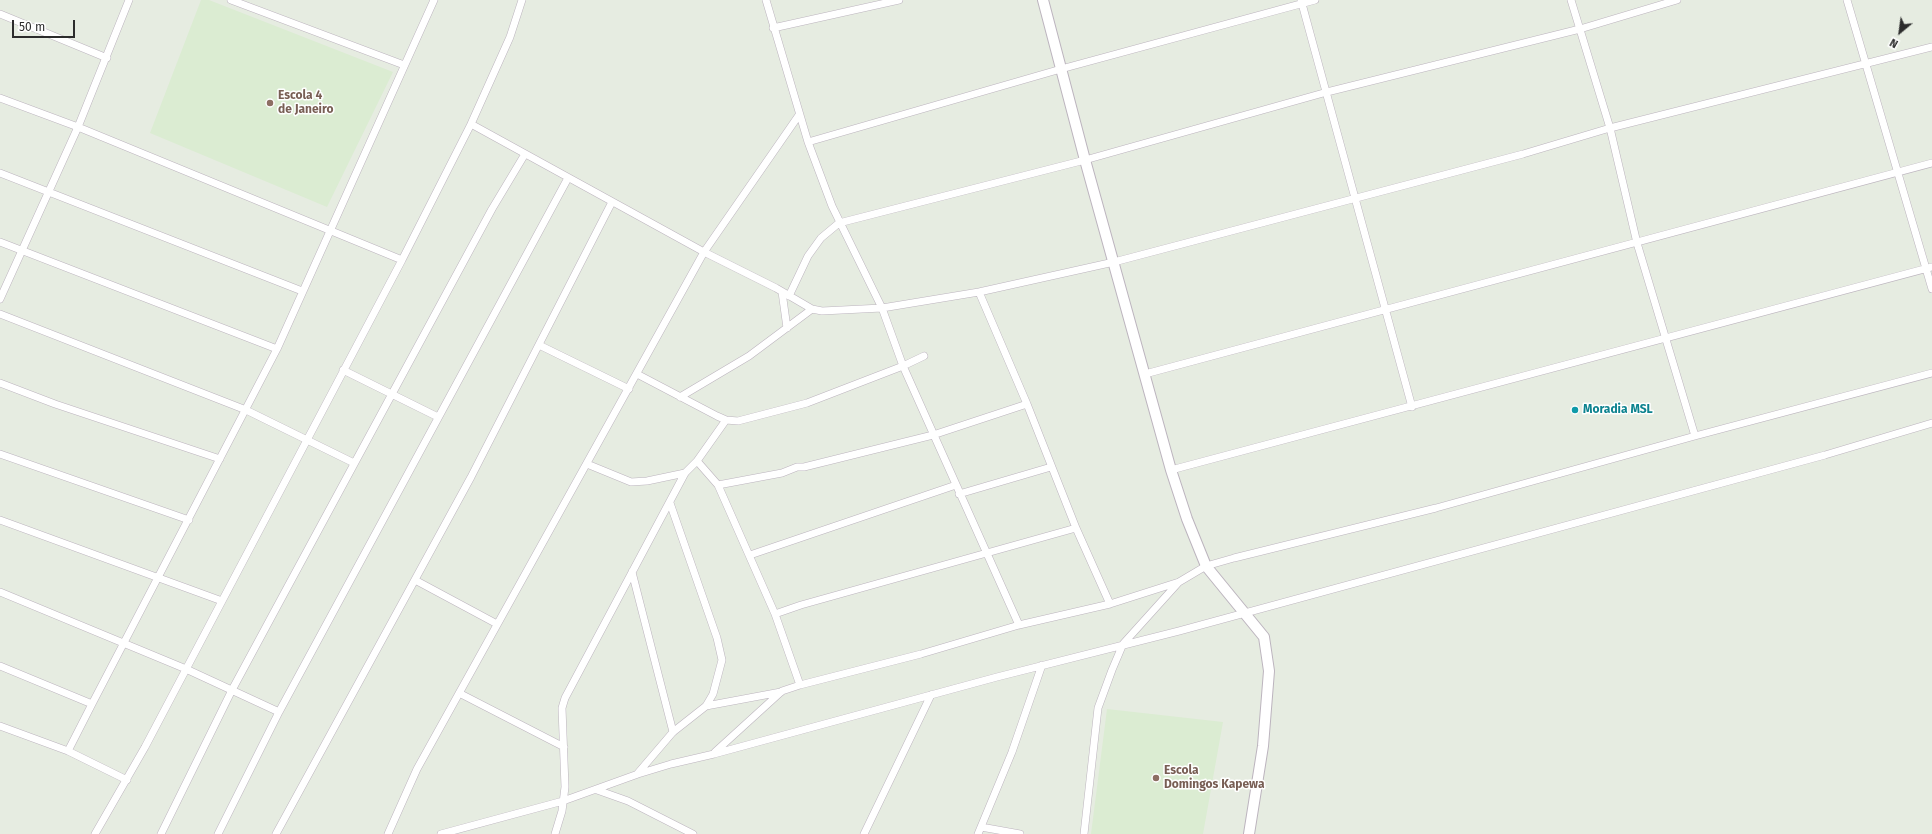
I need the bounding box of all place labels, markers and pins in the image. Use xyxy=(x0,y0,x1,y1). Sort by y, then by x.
place label: Escola 4 de Janeiro xyxy=(278,89,333,117)
marker: Escola 4 de Janeiro xyxy=(265,98,275,108)
place label: Moradia MSL xyxy=(1583,403,1653,417)
marker: Moradia MSL xyxy=(1570,405,1580,415)
place label: Escola Domingos Kapewa xyxy=(1164,764,1265,792)
marker: Escola Domingos Kapewa xyxy=(1151,773,1161,783)

